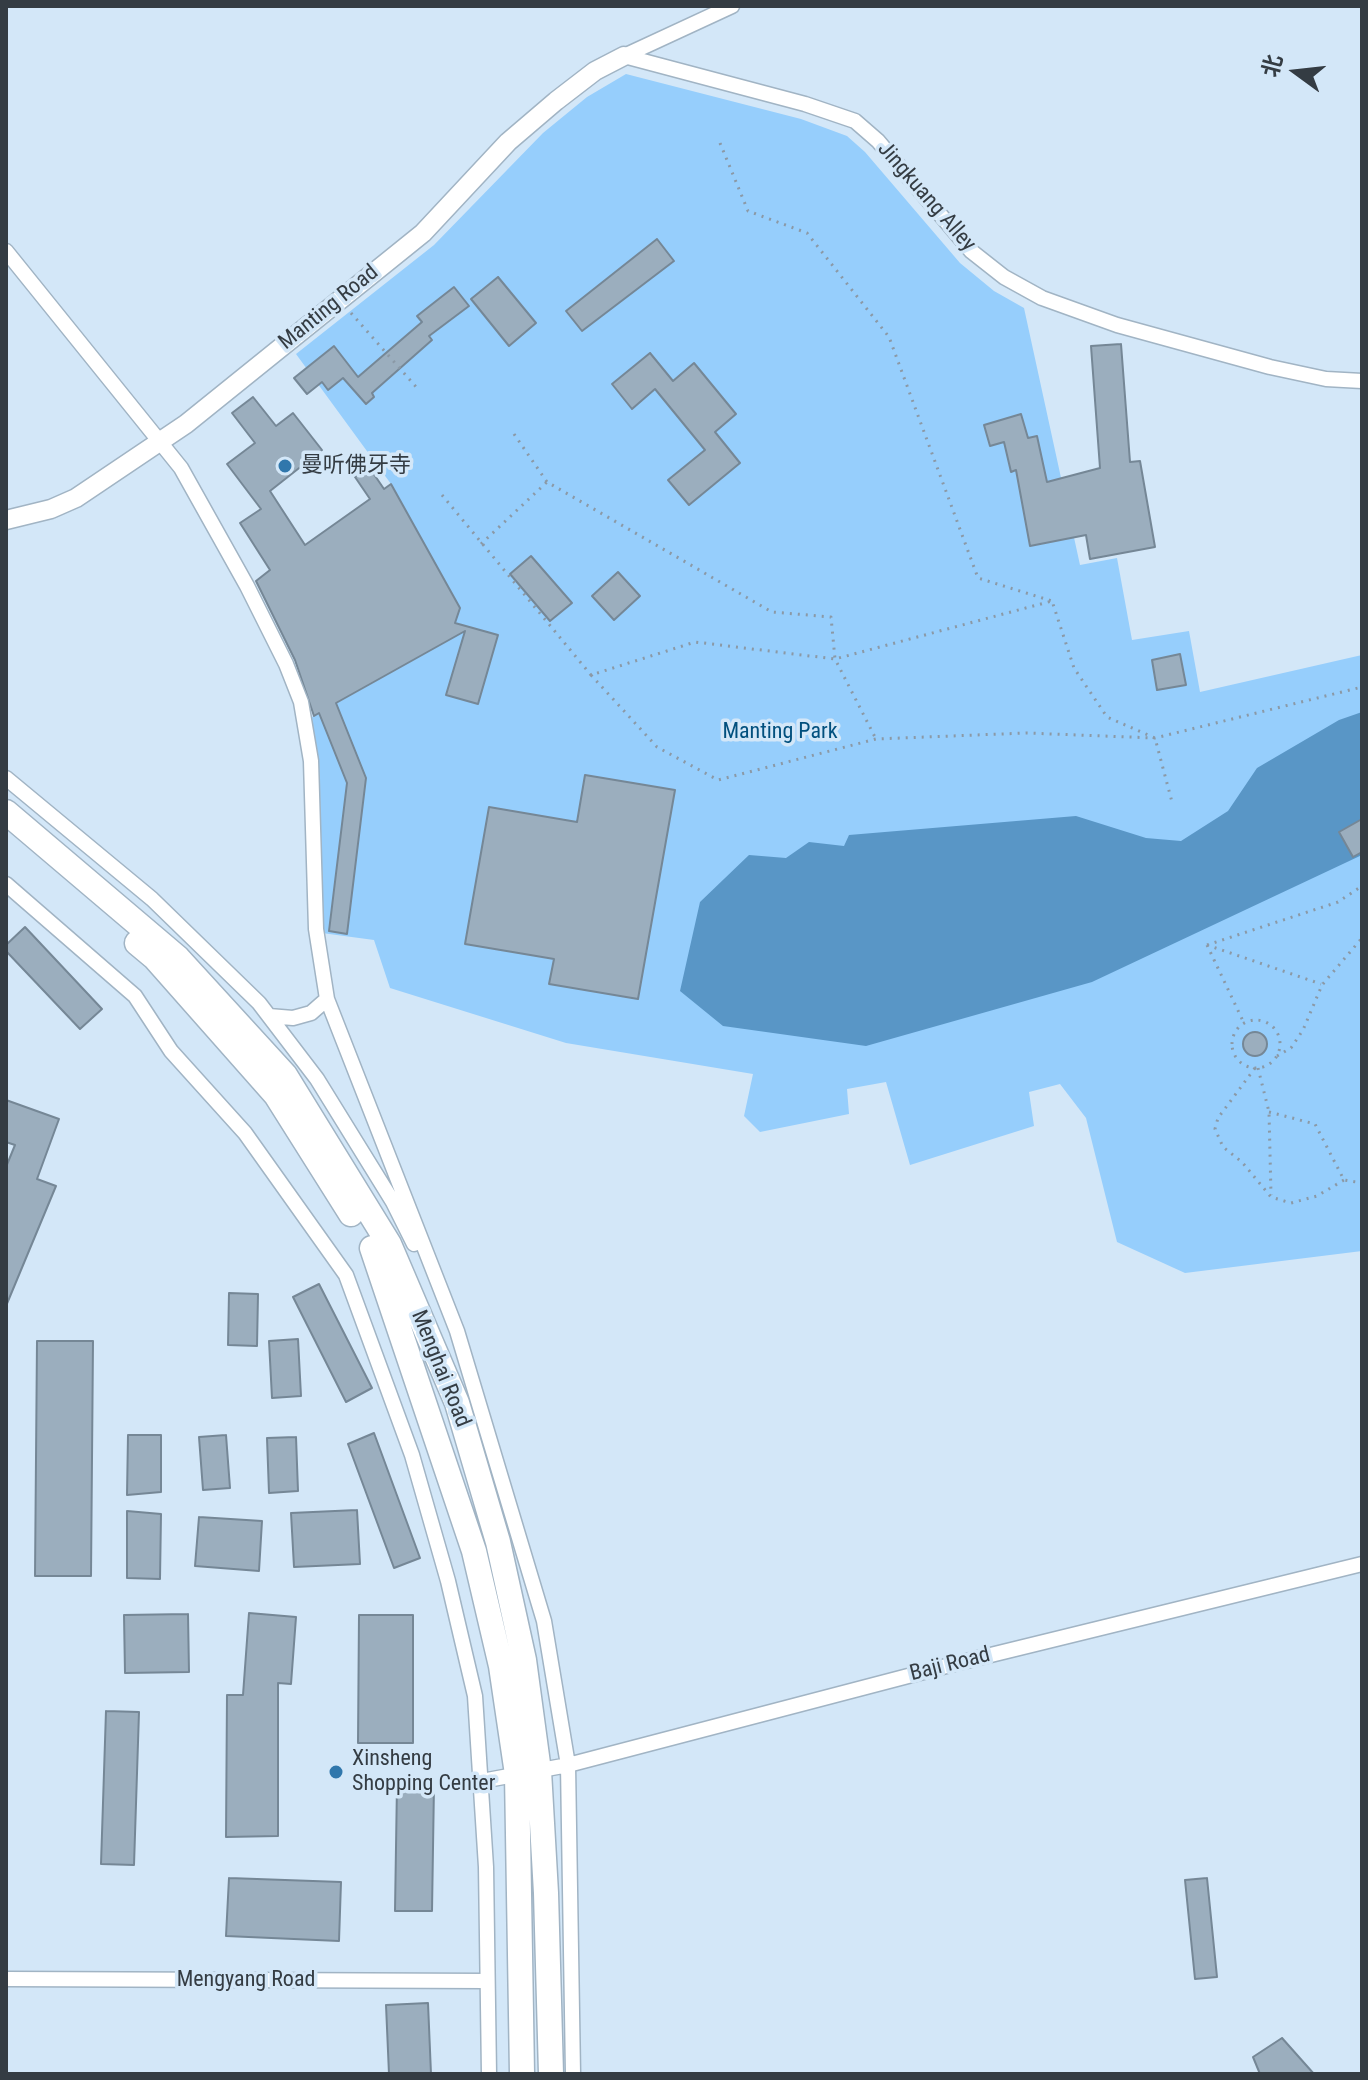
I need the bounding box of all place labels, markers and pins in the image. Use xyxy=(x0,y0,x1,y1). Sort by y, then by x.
place label: 曼听佛牙寺 xyxy=(301,453,411,479)
marker: 曼听佛牙寺 xyxy=(276,457,294,475)
place label: Xinsheng Shopping Center xyxy=(352,1746,495,1798)
marker: Xinsheng Shopping Center xyxy=(327,1763,345,1781)

